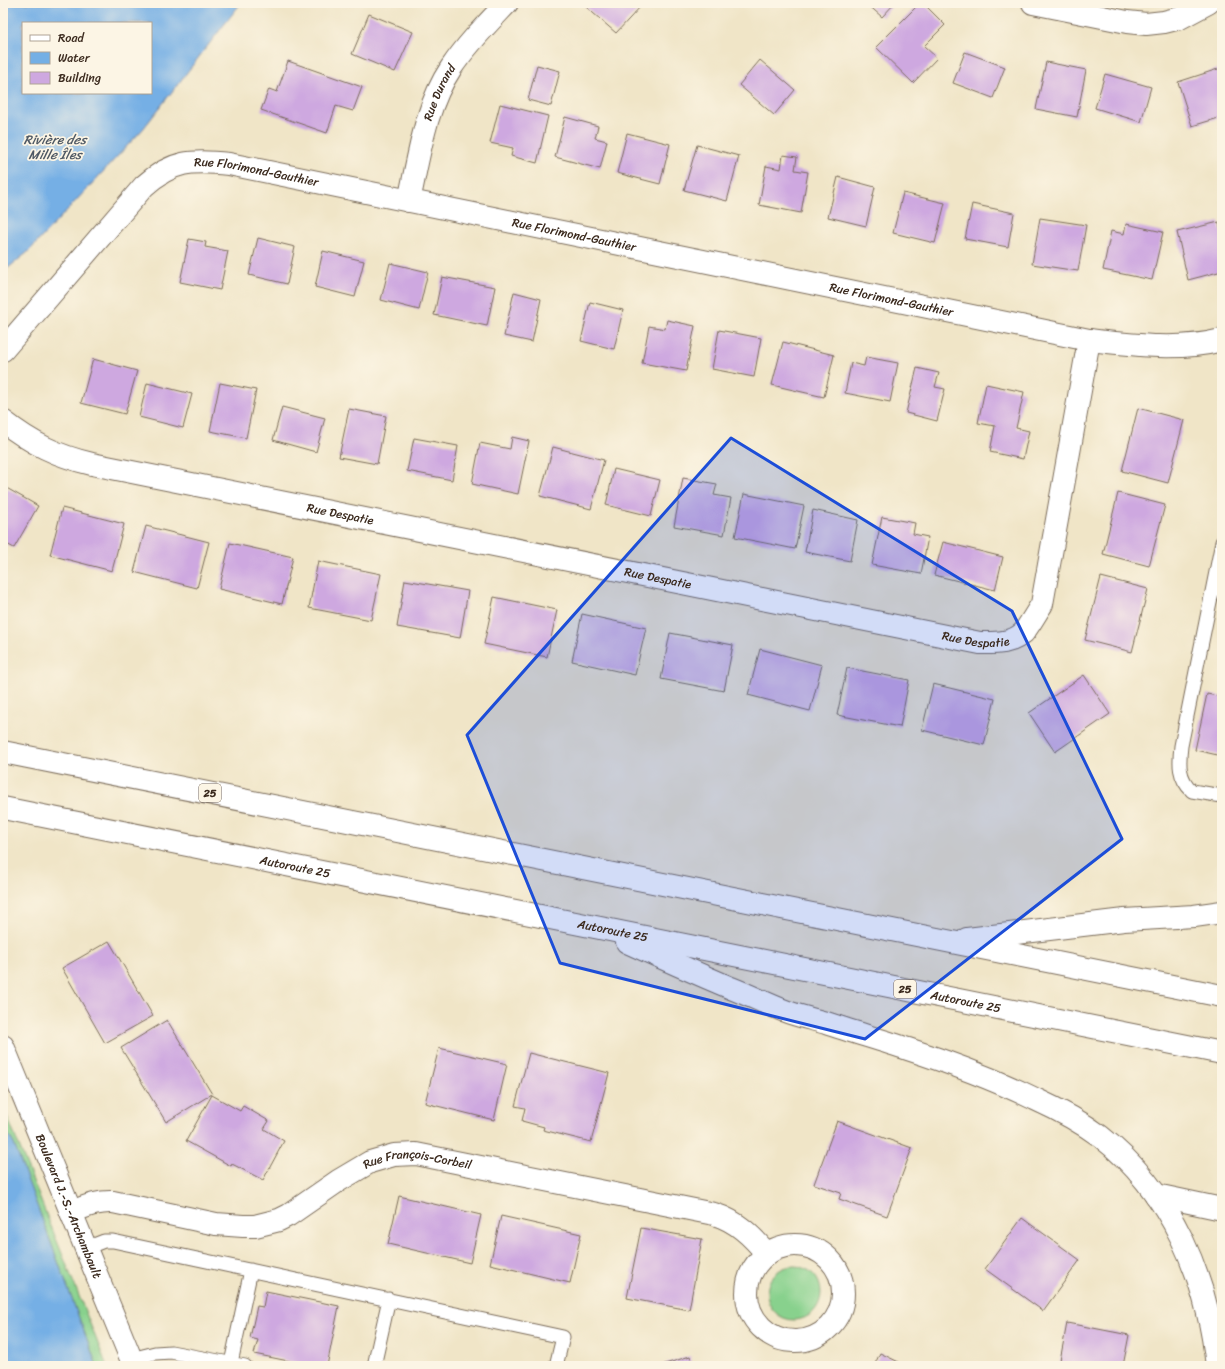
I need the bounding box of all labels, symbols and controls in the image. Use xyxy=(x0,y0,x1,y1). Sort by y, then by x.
legend xyxy=(22,22,152,94)
text: Road xyxy=(58,27,85,49)
text: Water xyxy=(58,47,91,69)
street label: Rue Durand xyxy=(417,59,462,124)
text: Building xyxy=(58,67,101,89)
water label: Rivière des Mille Îles xyxy=(24,128,88,166)
street label: Rue Florimond-Gauthier xyxy=(194,151,322,193)
street label: Rue Florimond-Gauthier xyxy=(510,211,639,258)
street label: Rue Florimond-Gauthier xyxy=(828,276,956,323)
street label: Rue Despatie xyxy=(305,497,376,532)
street label: Rue Despatie xyxy=(622,561,694,596)
street label: Rue Despatie xyxy=(940,625,1012,654)
road number: 25 xyxy=(199,784,221,802)
street label: Autoroute 25 xyxy=(257,849,332,885)
street label: Autoroute 25 xyxy=(575,913,650,948)
road number: 25 xyxy=(894,980,916,998)
street label: Autoroute 25 xyxy=(928,983,1003,1019)
street label: Boulevard J.-S.-Archambault xyxy=(29,1130,108,1282)
street label: Rue François-Corbeil xyxy=(358,1143,474,1176)

